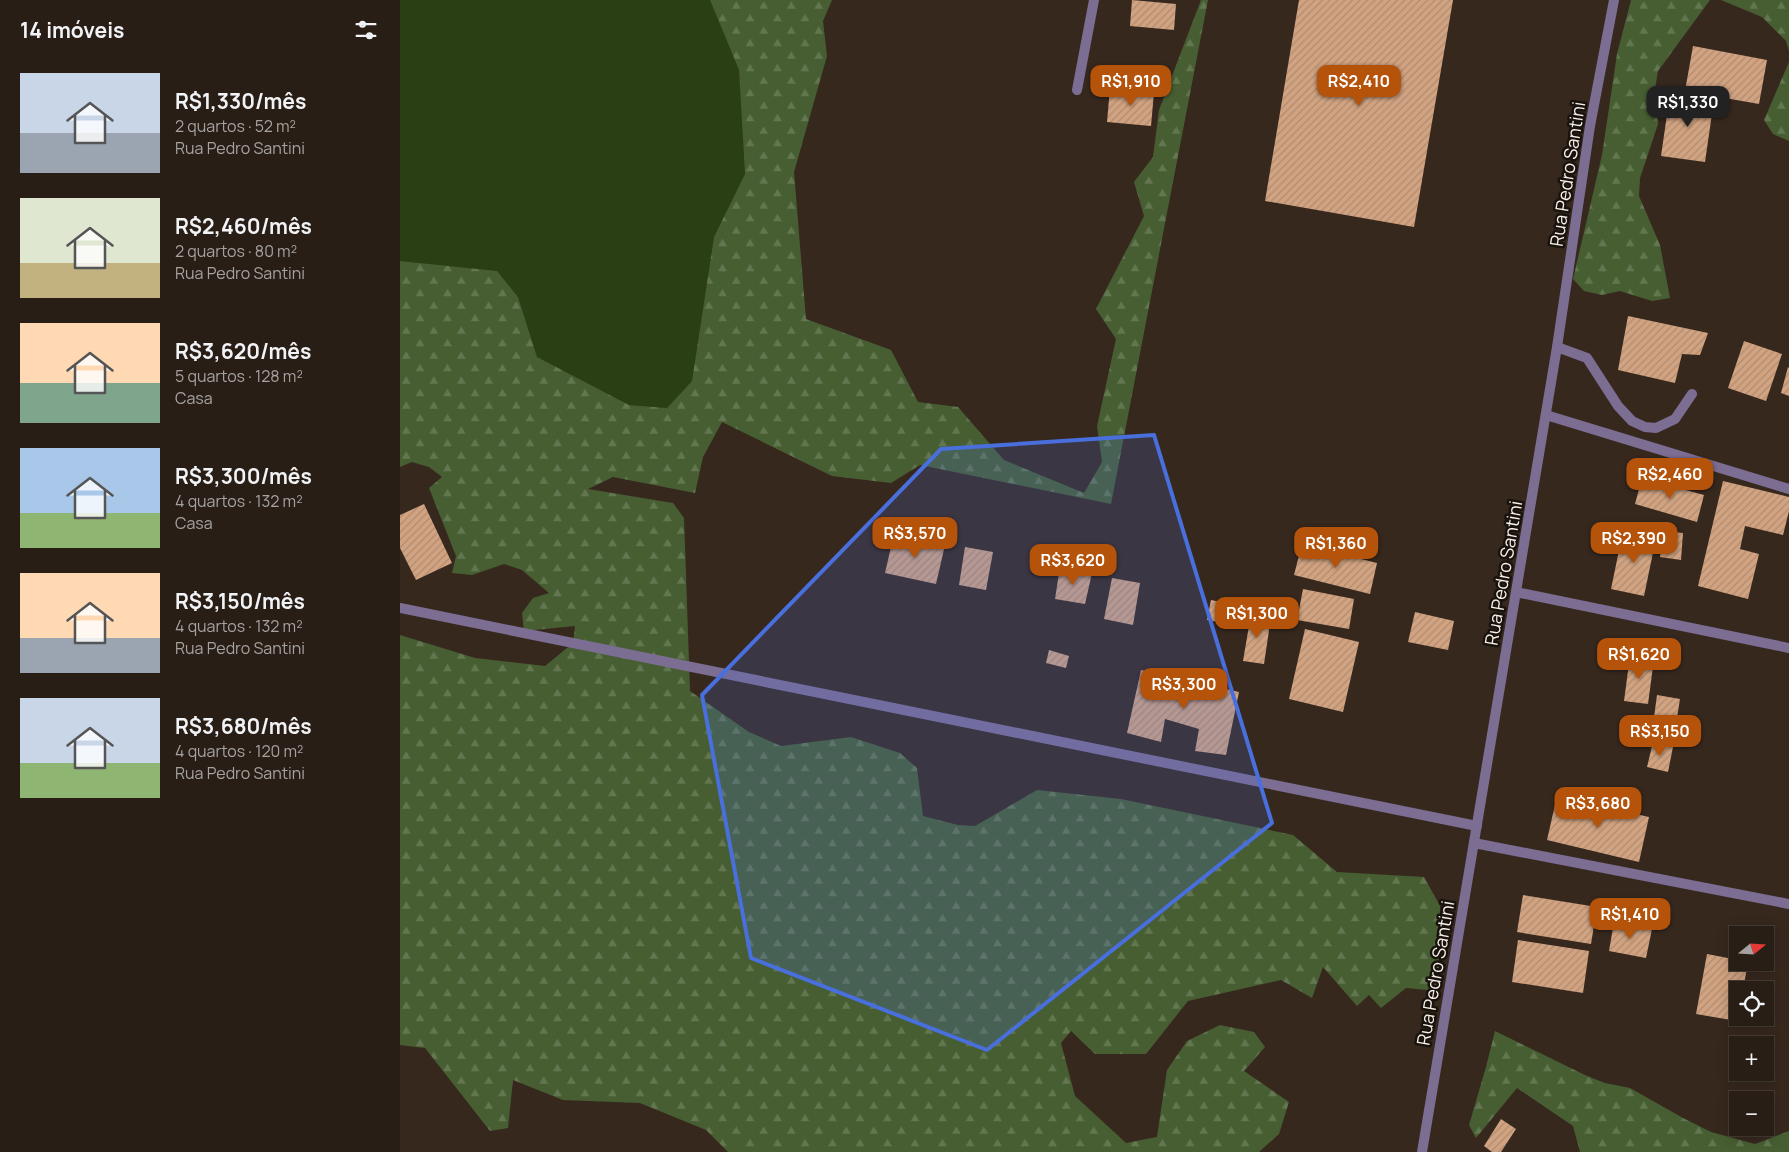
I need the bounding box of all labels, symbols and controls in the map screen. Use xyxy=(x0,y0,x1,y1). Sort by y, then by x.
text: 14 imóveis xyxy=(20,16,124,44)
icon: filters xyxy=(352,16,380,44)
pin: R$1,910 xyxy=(1085,64,1177,107)
pin: R$2,410 xyxy=(1313,64,1405,107)
text: R$1,910 xyxy=(1101,70,1161,92)
text: R$2,410 xyxy=(1328,70,1390,92)
pin: R$1,330 xyxy=(1642,86,1734,128)
text: R$1,330/mês xyxy=(175,87,306,115)
text: R$1,330 xyxy=(1658,91,1718,113)
icon: home xyxy=(60,93,120,153)
street label: Rua Pedro Santini xyxy=(1544,100,1590,248)
text: 2 quartos · 52 m² xyxy=(175,115,296,137)
text: Rua Pedro Santini xyxy=(175,137,305,159)
text: R$2,460/mês xyxy=(175,212,312,240)
icon: home xyxy=(60,218,120,278)
text: 2 quartos · 80 m² xyxy=(175,240,297,262)
text: Rua Pedro Santini xyxy=(175,262,305,284)
text: R$3,620/mês xyxy=(175,337,311,365)
icon: home xyxy=(60,343,120,403)
text: 5 quartos · 128 m² xyxy=(175,365,303,387)
text: Casa xyxy=(175,387,213,409)
pin: R$2,460 xyxy=(1624,458,1716,500)
text: R$3,300/mês xyxy=(175,462,312,490)
text: R$2,460 xyxy=(1637,463,1703,485)
icon: home xyxy=(60,468,120,528)
text: 4 quartos · 132 m² xyxy=(175,490,303,512)
street label: Rua Pedro Santini xyxy=(1478,499,1528,647)
text: Casa xyxy=(175,512,213,534)
pin: R$3,570 xyxy=(869,516,961,559)
text: R$3,570 xyxy=(883,522,947,544)
pin: R$2,390 xyxy=(1588,522,1680,564)
pin: R$1,360 xyxy=(1290,526,1382,569)
text: R$2,390 xyxy=(1602,527,1666,549)
text: R$1,360 xyxy=(1305,532,1367,554)
pin: R$3,620 xyxy=(1027,544,1119,586)
text: R$3,620 xyxy=(1041,549,1105,571)
text: R$3,150/mês xyxy=(175,587,305,615)
icon: home xyxy=(60,593,120,653)
pin: R$1,300 xyxy=(1211,596,1303,639)
text: R$1,300 xyxy=(1226,602,1288,624)
text: 4 quartos · 132 m² xyxy=(175,615,303,637)
text: Rua Pedro Santini xyxy=(175,637,305,659)
pin: R$1,620 xyxy=(1593,638,1685,680)
text: R$1,620 xyxy=(1608,643,1670,665)
pin: R$3,300 xyxy=(1138,668,1230,710)
text: R$3,300 xyxy=(1151,673,1217,695)
text: R$3,680/mês xyxy=(175,712,312,740)
pin: R$3,150 xyxy=(1614,714,1706,757)
icon: home xyxy=(60,718,120,778)
text: R$3,150 xyxy=(1630,720,1690,742)
text: 4 quartos · 120 m² xyxy=(175,740,303,762)
text: Rua Pedro Santini xyxy=(175,762,305,784)
pin: R$3,680 xyxy=(1552,786,1644,829)
text: R$3,680 xyxy=(1565,792,1631,814)
pin: R$1,410 xyxy=(1584,898,1676,940)
street label: Rua Pedro Santini xyxy=(1410,899,1460,1047)
text: R$1,410 xyxy=(1600,903,1660,925)
north arrow xyxy=(1729,926,1774,971)
map controls xyxy=(1729,926,1774,1136)
button: locate xyxy=(1729,981,1774,1026)
button: + xyxy=(1729,1036,1774,1081)
button: − xyxy=(1729,1091,1774,1136)

